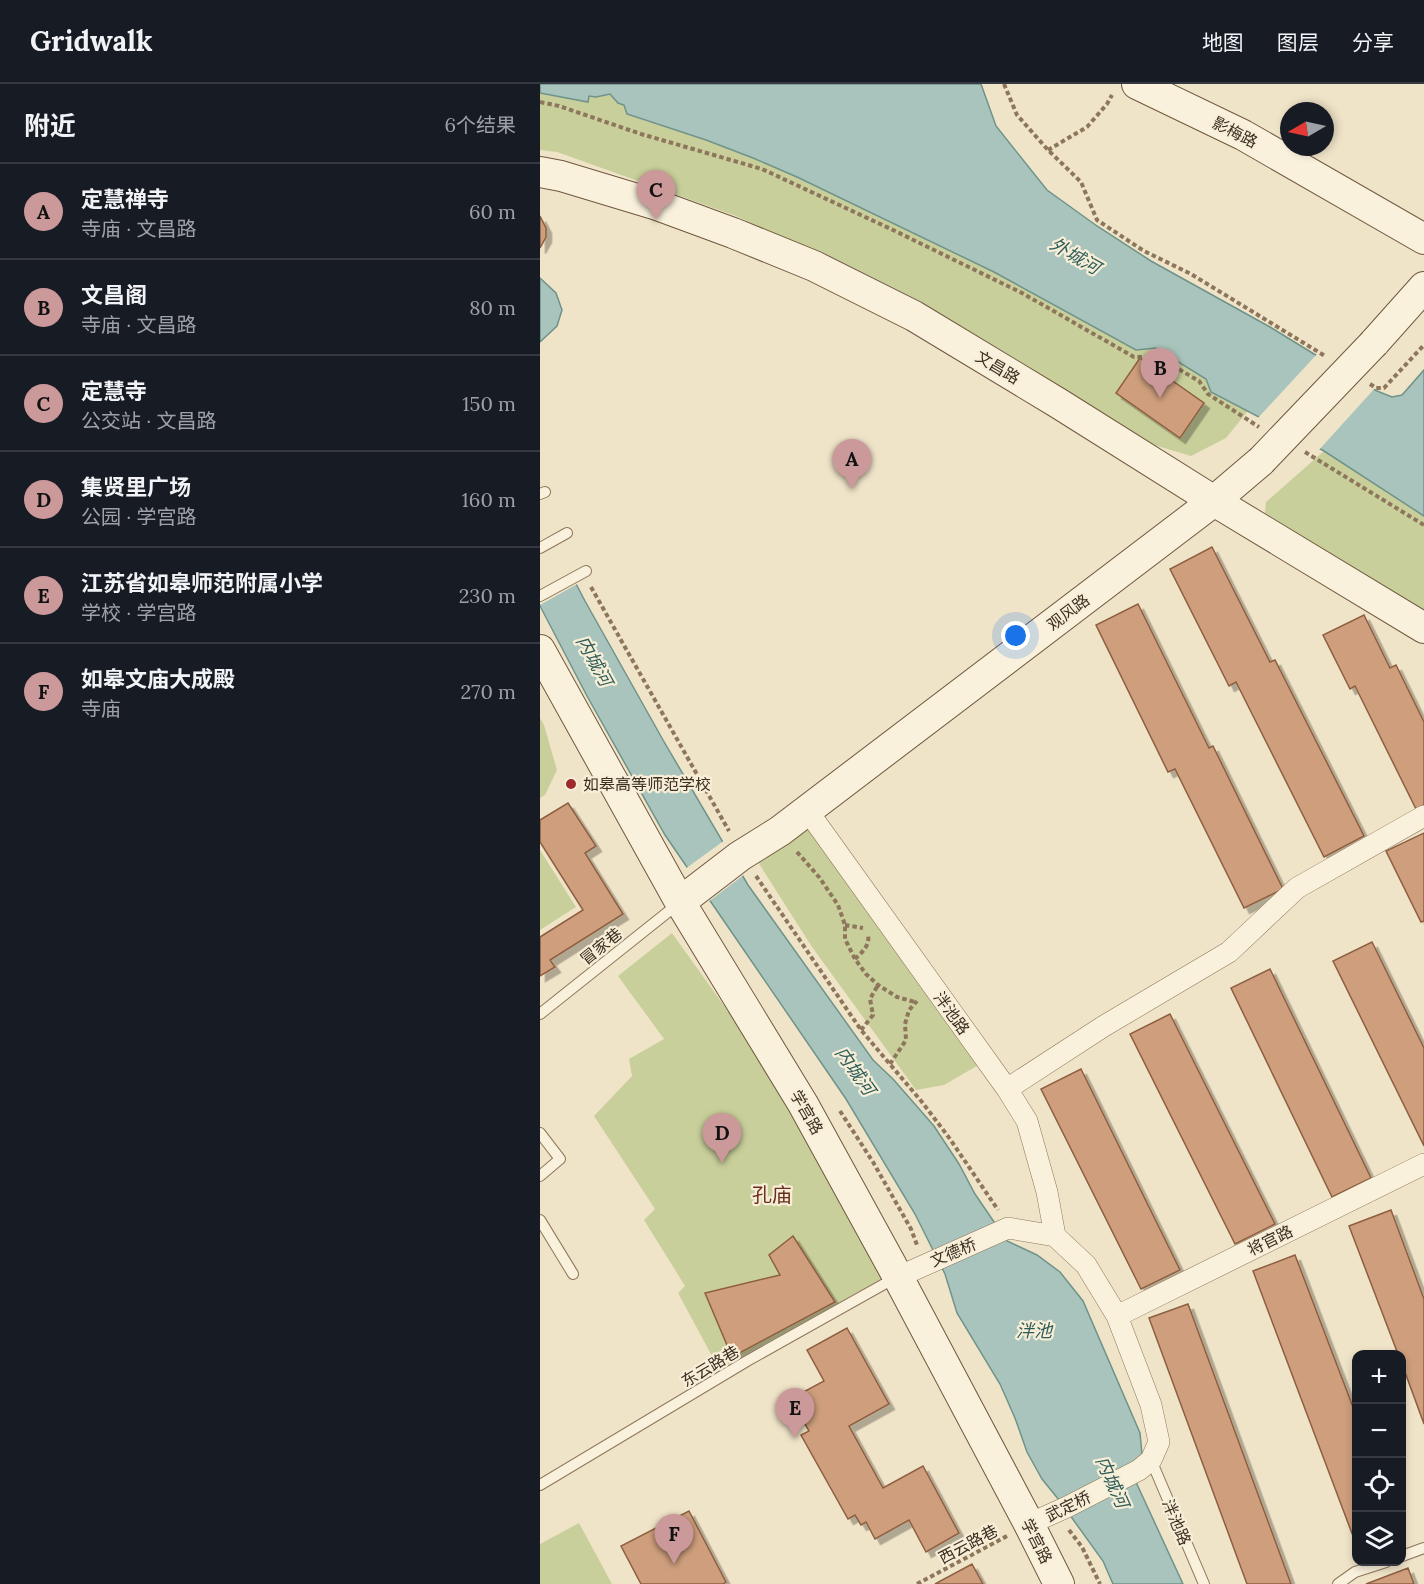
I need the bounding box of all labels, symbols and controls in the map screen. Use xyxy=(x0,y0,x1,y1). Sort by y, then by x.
text: Gridwalk xyxy=(30,23,153,59)
text: 地图 xyxy=(1202,29,1244,56)
text: 图层 xyxy=(1277,29,1319,56)
text: 分享 xyxy=(1352,29,1394,56)
north arrow xyxy=(1280,102,1334,156)
text: 附近 xyxy=(24,109,76,142)
text: 6个结果 xyxy=(444,112,516,137)
street label: 影梅路 xyxy=(1209,112,1261,152)
pin: C xyxy=(636,170,676,220)
text: 定慧禅寺 xyxy=(81,185,169,213)
text: A xyxy=(37,199,50,224)
text: 60 m xyxy=(469,199,516,224)
text: 寺庙 · 文昌路 xyxy=(81,216,197,241)
water label: 外城河 xyxy=(1046,232,1107,281)
text: 文昌阁 xyxy=(81,281,147,309)
text: B xyxy=(37,295,50,320)
text: 80 m xyxy=(469,295,516,320)
text: 寺庙 · 文昌路 xyxy=(81,312,197,337)
street label: 文昌路 xyxy=(972,346,1024,388)
pin: B xyxy=(1140,348,1180,398)
text: 定慧寺 xyxy=(81,377,147,405)
text: C xyxy=(37,391,50,416)
text: 150 m xyxy=(462,391,516,416)
text: 公交站 · 文昌路 xyxy=(81,408,217,433)
pin: A xyxy=(832,440,872,489)
text: 集贤里广场 xyxy=(81,473,191,501)
text: D xyxy=(36,487,51,512)
text: 160 m xyxy=(462,487,516,512)
text: 公园 · 学宫路 xyxy=(81,504,197,529)
text: 江苏省如皋师范附属小学 xyxy=(81,569,323,597)
text: E xyxy=(37,583,50,608)
text: 230 m xyxy=(459,583,516,608)
street label: 观风路 xyxy=(1043,590,1093,634)
text: 学校 · 学宫路 xyxy=(81,600,197,625)
your location xyxy=(1001,621,1030,650)
water label: 内城河 xyxy=(571,632,619,693)
text: 如皋文庙大成殿 xyxy=(81,665,235,693)
text: F xyxy=(38,679,49,704)
text: 270 m xyxy=(460,679,516,704)
text: 寺庙 xyxy=(81,696,121,721)
place label: 如皋高等师范学校 xyxy=(583,774,711,794)
marker: 如皋高等师范学校 xyxy=(564,777,578,791)
street label: 冒家巷 xyxy=(576,923,626,969)
street label: 泮池路 xyxy=(930,988,974,1038)
water label: 内城河 xyxy=(831,1042,882,1102)
street label: 学宫路 xyxy=(786,1086,828,1138)
pin: D xyxy=(702,1114,741,1163)
district label: 孔庙 xyxy=(752,1182,792,1207)
street label: 将官路 xyxy=(1244,1220,1296,1260)
street label: 文德桥 xyxy=(927,1233,979,1271)
water label: 泮池 xyxy=(1016,1319,1054,1342)
street label: 东云路巷 xyxy=(677,1341,743,1391)
map controls xyxy=(1352,1350,1406,1566)
button: + xyxy=(1352,1350,1406,1404)
pin: E xyxy=(776,1388,814,1438)
button: − xyxy=(1352,1404,1406,1458)
water label: 内城河 xyxy=(1091,1452,1135,1514)
button: locate xyxy=(1352,1458,1406,1512)
street label: 武定桥 xyxy=(1042,1486,1094,1526)
street label: 泮池路 xyxy=(1158,1496,1196,1548)
button: layers xyxy=(1352,1512,1406,1566)
pin: F xyxy=(654,1514,694,1564)
street label: 学宫路 xyxy=(1017,1515,1057,1567)
street label: 西云路巷 xyxy=(935,1520,1001,1568)

